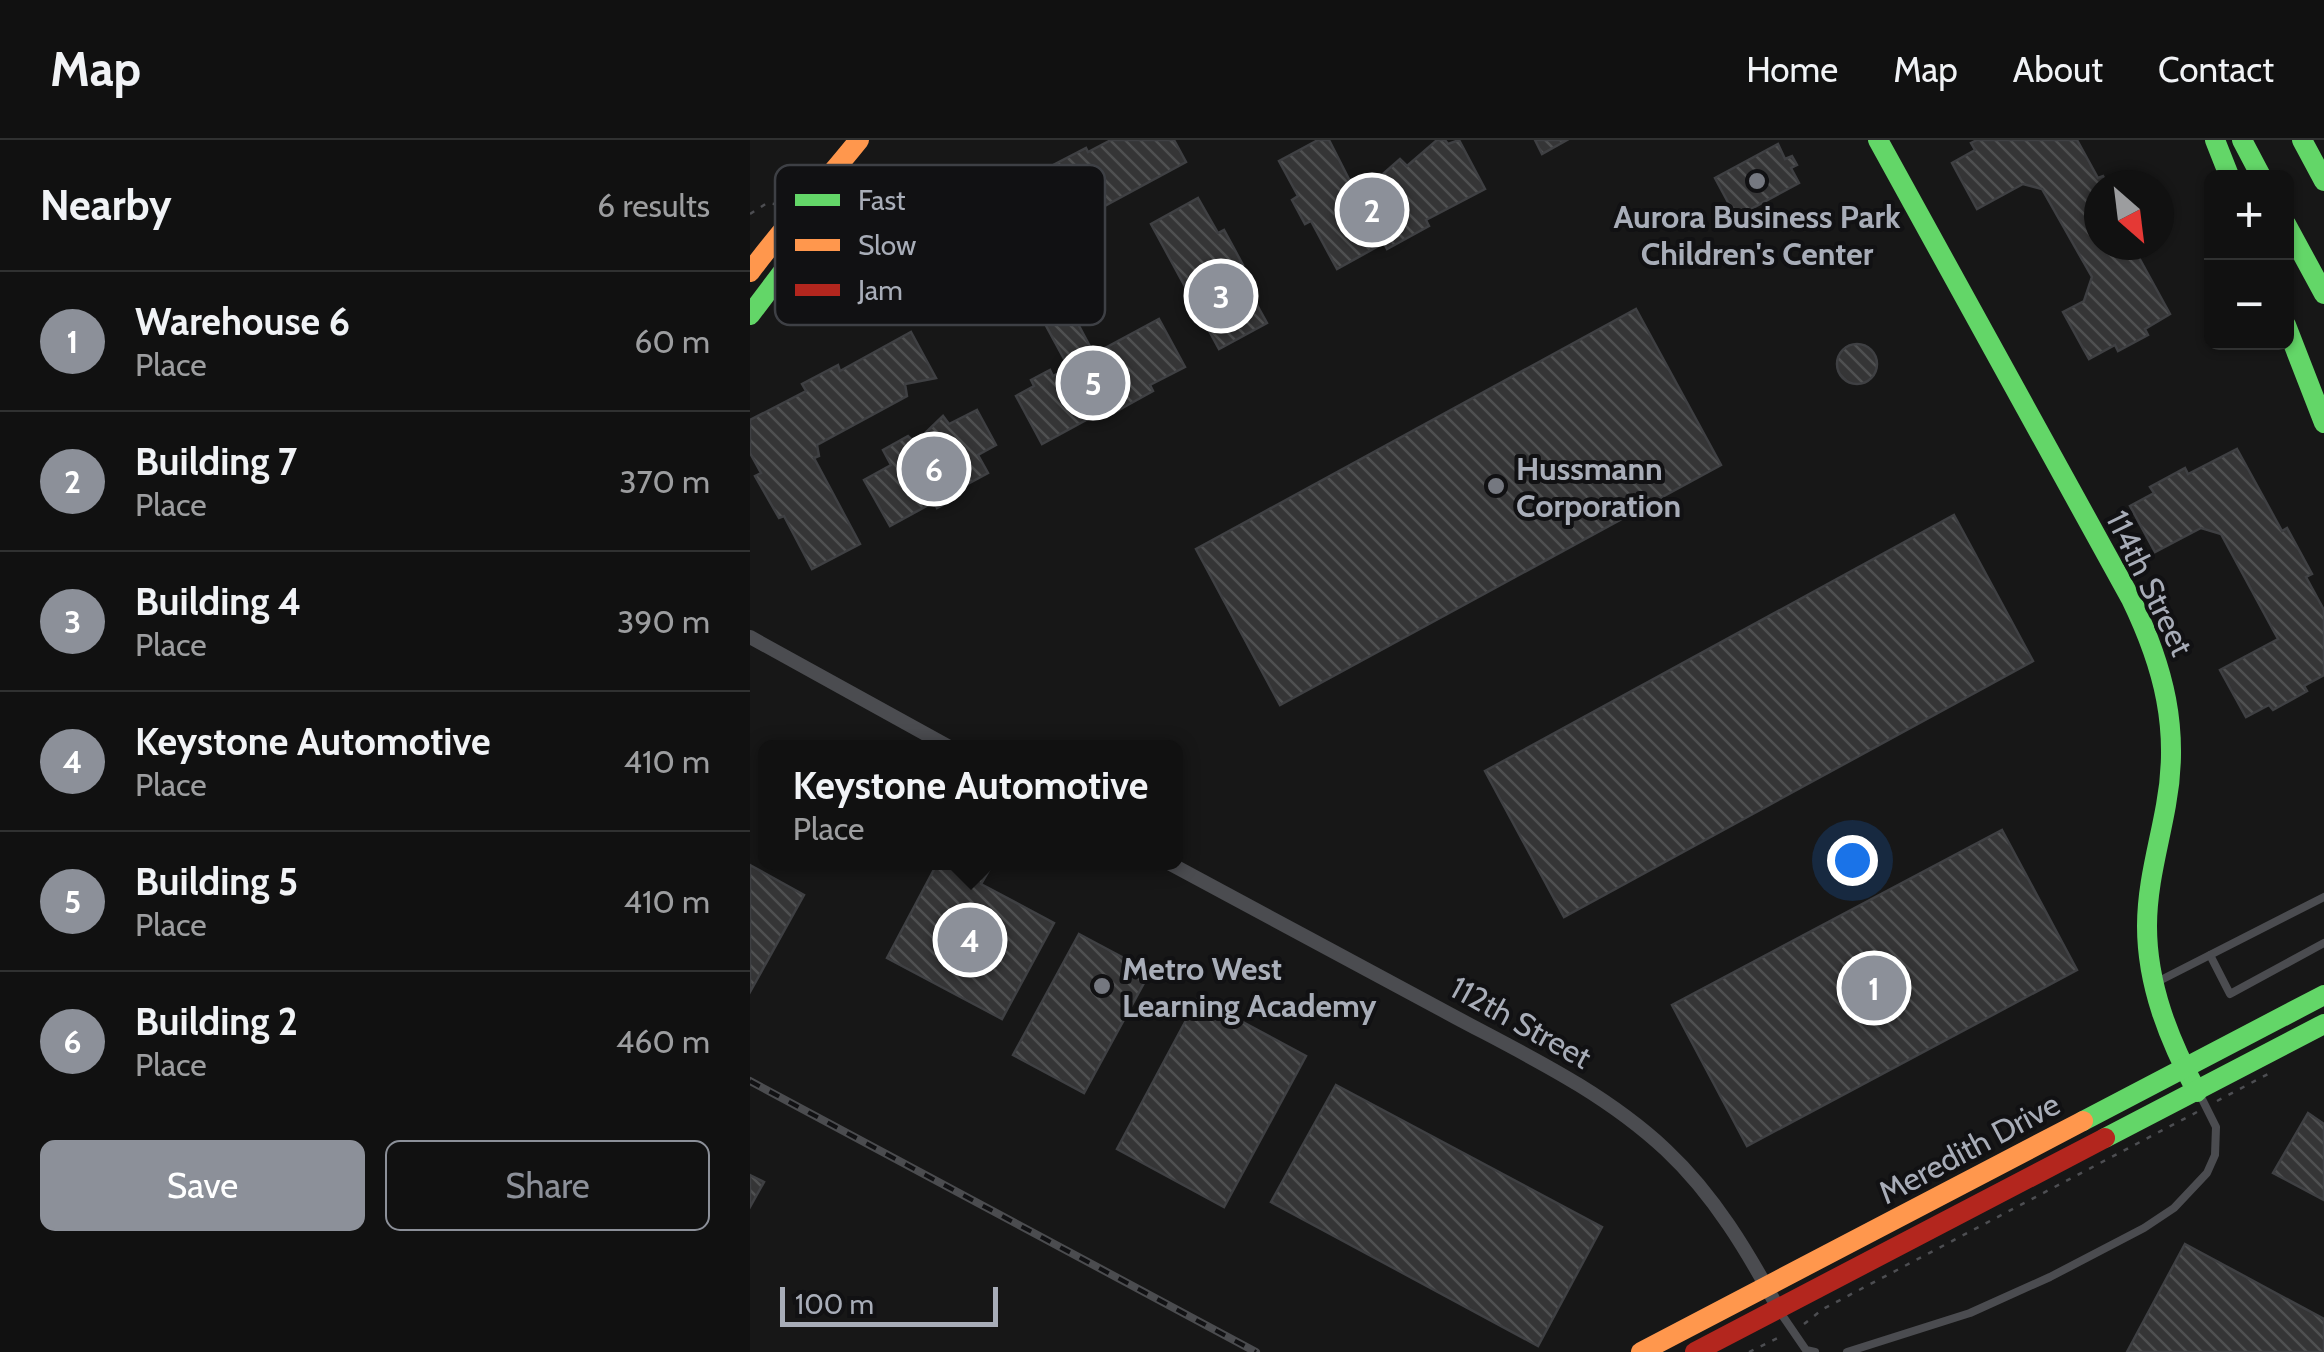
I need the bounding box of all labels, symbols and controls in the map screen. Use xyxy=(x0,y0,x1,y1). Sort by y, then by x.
text: Map xyxy=(50,40,141,98)
text: Home xyxy=(1746,48,1838,91)
text: Map xyxy=(1893,48,1958,91)
text: About xyxy=(2013,48,2103,91)
text: Contact xyxy=(2158,48,2274,91)
legend xyxy=(775,165,1105,325)
marker: Aurora Business Park Children's Center xyxy=(1746,170,1768,192)
north arrow xyxy=(2084,170,2174,260)
map controls xyxy=(2204,170,2294,350)
button: + xyxy=(2204,170,2294,260)
pin: 2 xyxy=(1340,172,1404,248)
text: Nearby xyxy=(40,179,172,231)
text: Fast xyxy=(858,183,906,217)
text: 6 results xyxy=(597,186,710,225)
place label: Aurora Business Park Children's Center xyxy=(1614,197,1901,273)
text: Slow xyxy=(858,228,916,262)
pin: 3 xyxy=(1188,258,1254,334)
button: − xyxy=(2204,260,2294,350)
text: Jam xyxy=(857,273,903,307)
text: Warehouse 6 xyxy=(135,298,350,345)
text: 1 xyxy=(67,322,78,361)
text: 60 m xyxy=(634,322,710,361)
text: Place xyxy=(135,345,207,384)
pin: 5 xyxy=(1060,346,1126,420)
pin: 6 xyxy=(902,432,966,506)
text: Building 7 xyxy=(135,438,297,485)
place label: Hussmann Corporation xyxy=(1516,449,1681,525)
text: 2 xyxy=(64,462,81,501)
text: 370 m xyxy=(619,462,710,501)
marker: Hussmann Corporation xyxy=(1485,475,1507,497)
text: Place xyxy=(135,485,207,524)
street label: 114th Street xyxy=(2098,504,2202,662)
text: Building 4 xyxy=(135,578,301,625)
text: 3 xyxy=(64,602,81,641)
text: 390 m xyxy=(617,602,710,641)
text: Place xyxy=(135,625,207,664)
text: Keystone Automotive xyxy=(135,718,491,765)
popup xyxy=(758,740,1183,870)
text: 4 xyxy=(63,742,82,781)
text: 410 m xyxy=(623,742,710,781)
text: Keystone Automotive xyxy=(793,762,1148,809)
text: Place xyxy=(135,765,207,804)
text: Place xyxy=(793,809,864,848)
your location xyxy=(1827,835,1878,886)
text: Building 5 xyxy=(135,858,298,905)
text: 5 xyxy=(64,882,81,921)
text: 410 m xyxy=(623,882,710,921)
pin: 4 xyxy=(938,902,1002,978)
text: Place xyxy=(135,905,207,944)
place label: Metro West Learning Academy xyxy=(1122,949,1377,1025)
pin: 1 xyxy=(1842,950,1906,1026)
street label: 112th Street xyxy=(1444,967,1599,1077)
marker: Metro West Learning Academy xyxy=(1091,975,1113,997)
text: Building 2 xyxy=(135,998,298,1045)
text: 6 xyxy=(64,1022,81,1061)
text: 460 m xyxy=(616,1022,710,1061)
text: Place xyxy=(135,1045,207,1084)
street label: Meredith Drive xyxy=(1872,1084,2066,1212)
button: Save xyxy=(40,1140,365,1231)
button: Share xyxy=(385,1140,710,1231)
scale bar xyxy=(780,1282,998,1326)
text: 100 m xyxy=(795,1287,874,1321)

